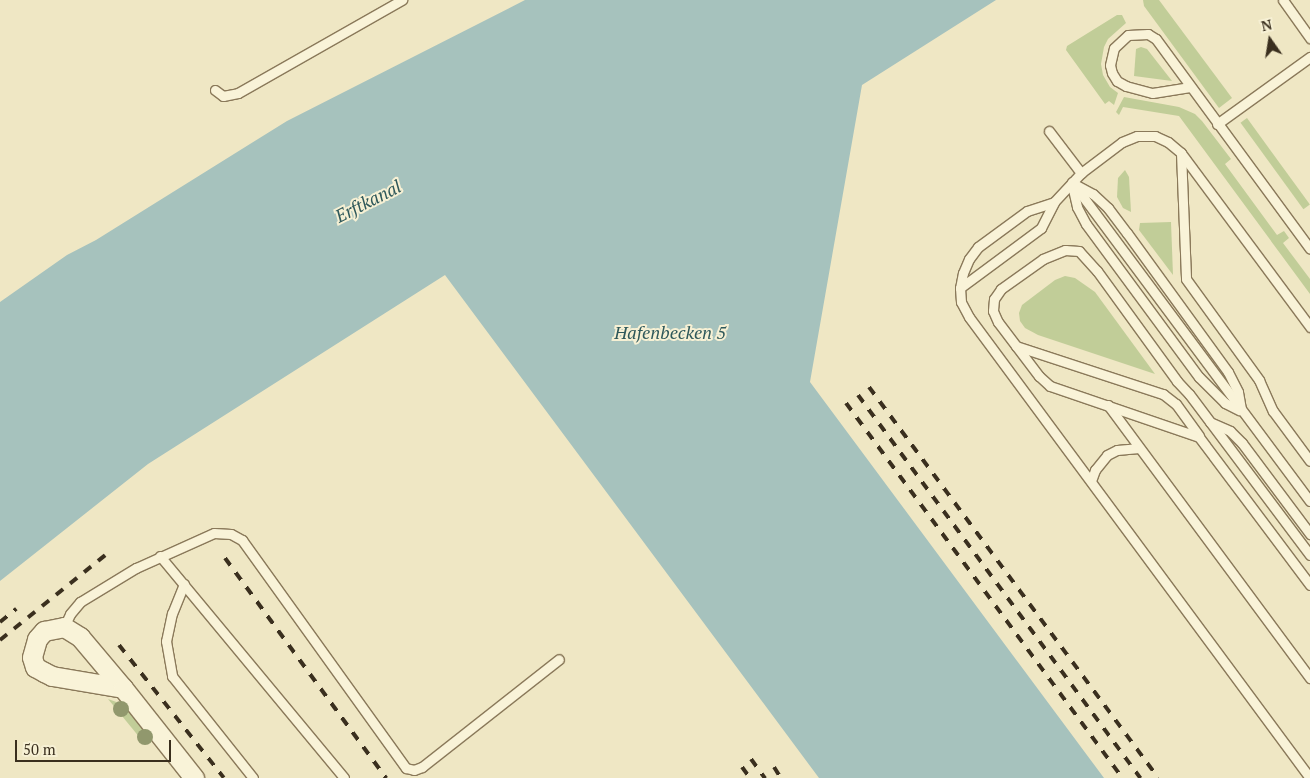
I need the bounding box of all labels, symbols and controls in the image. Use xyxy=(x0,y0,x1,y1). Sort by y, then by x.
text: N xyxy=(1259,14,1274,35)
north arrow xyxy=(1245,15,1295,65)
water label: Erftkanal xyxy=(331,175,405,227)
water label: Hafenbecken 5 xyxy=(614,321,726,343)
scale bar xyxy=(18,730,174,762)
text: 50 m xyxy=(23,739,56,759)

